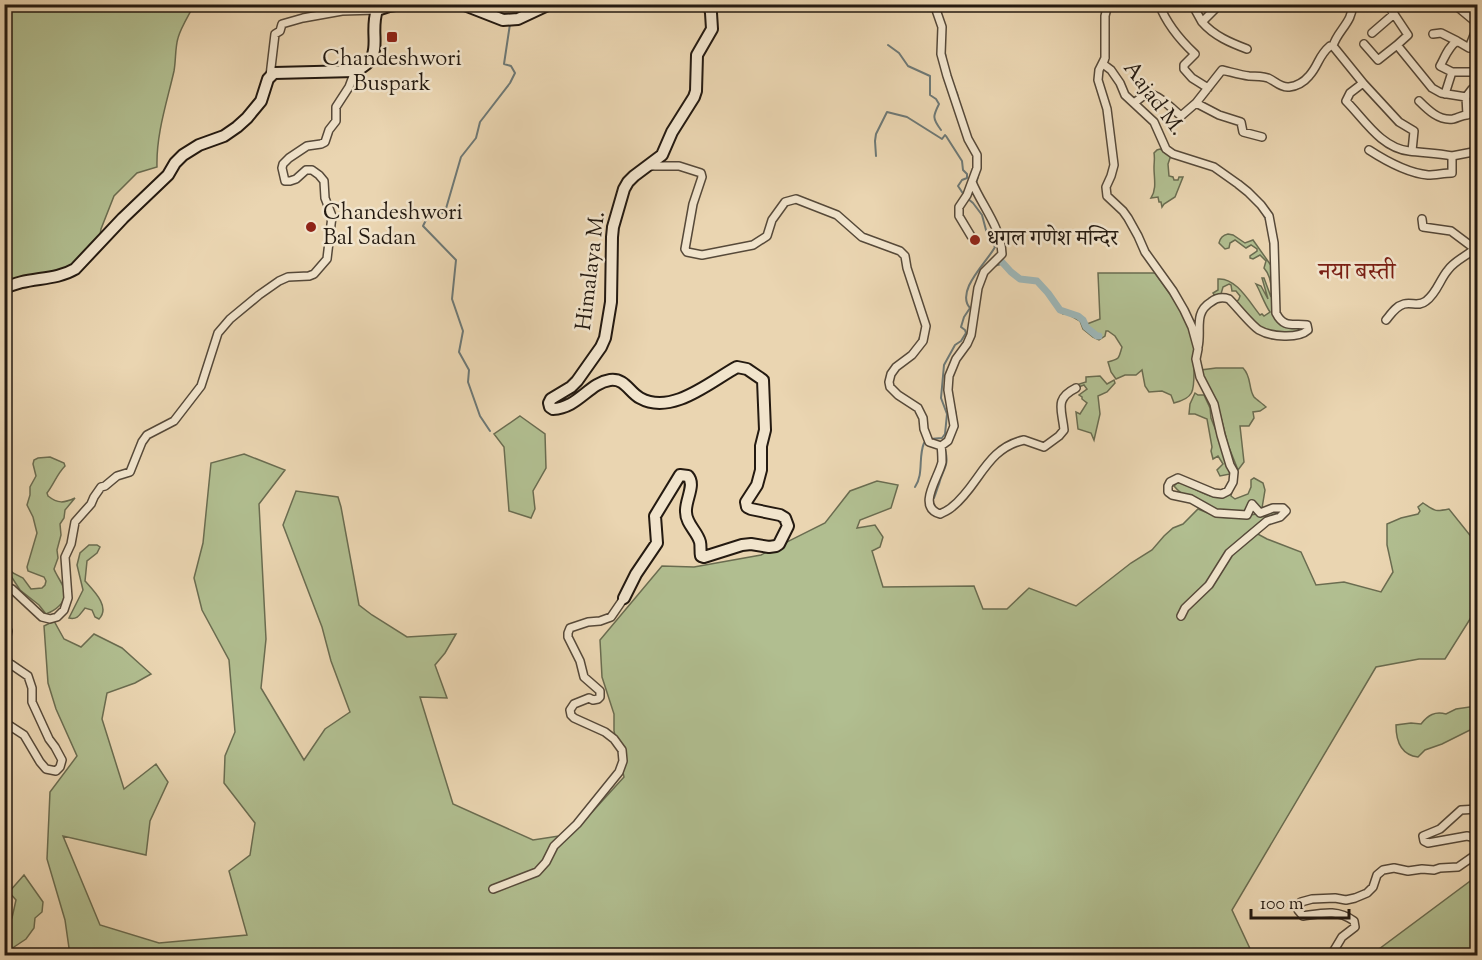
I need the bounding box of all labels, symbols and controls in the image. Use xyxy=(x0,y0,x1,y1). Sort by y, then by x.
marker: Chandeshwori Buspark xyxy=(385,30,399,44)
place label: Chandeshwori Buspark xyxy=(322,44,462,101)
street label: Aajad M. xyxy=(1114,55,1192,143)
place label: Chandeshwori Bal Sadan xyxy=(323,198,463,255)
street label: Himalaya M. xyxy=(569,210,615,332)
marker: Chandeshwori Bal Sadan xyxy=(304,220,318,234)
place label: धगल गणेश मन्दिर xyxy=(987,224,1120,256)
marker: धगल गणेश मन्दिर xyxy=(968,233,982,247)
district label: नया बस्ती xyxy=(1318,256,1397,290)
scale bar xyxy=(1251,882,1348,920)
text: 100 m xyxy=(1260,892,1304,918)

